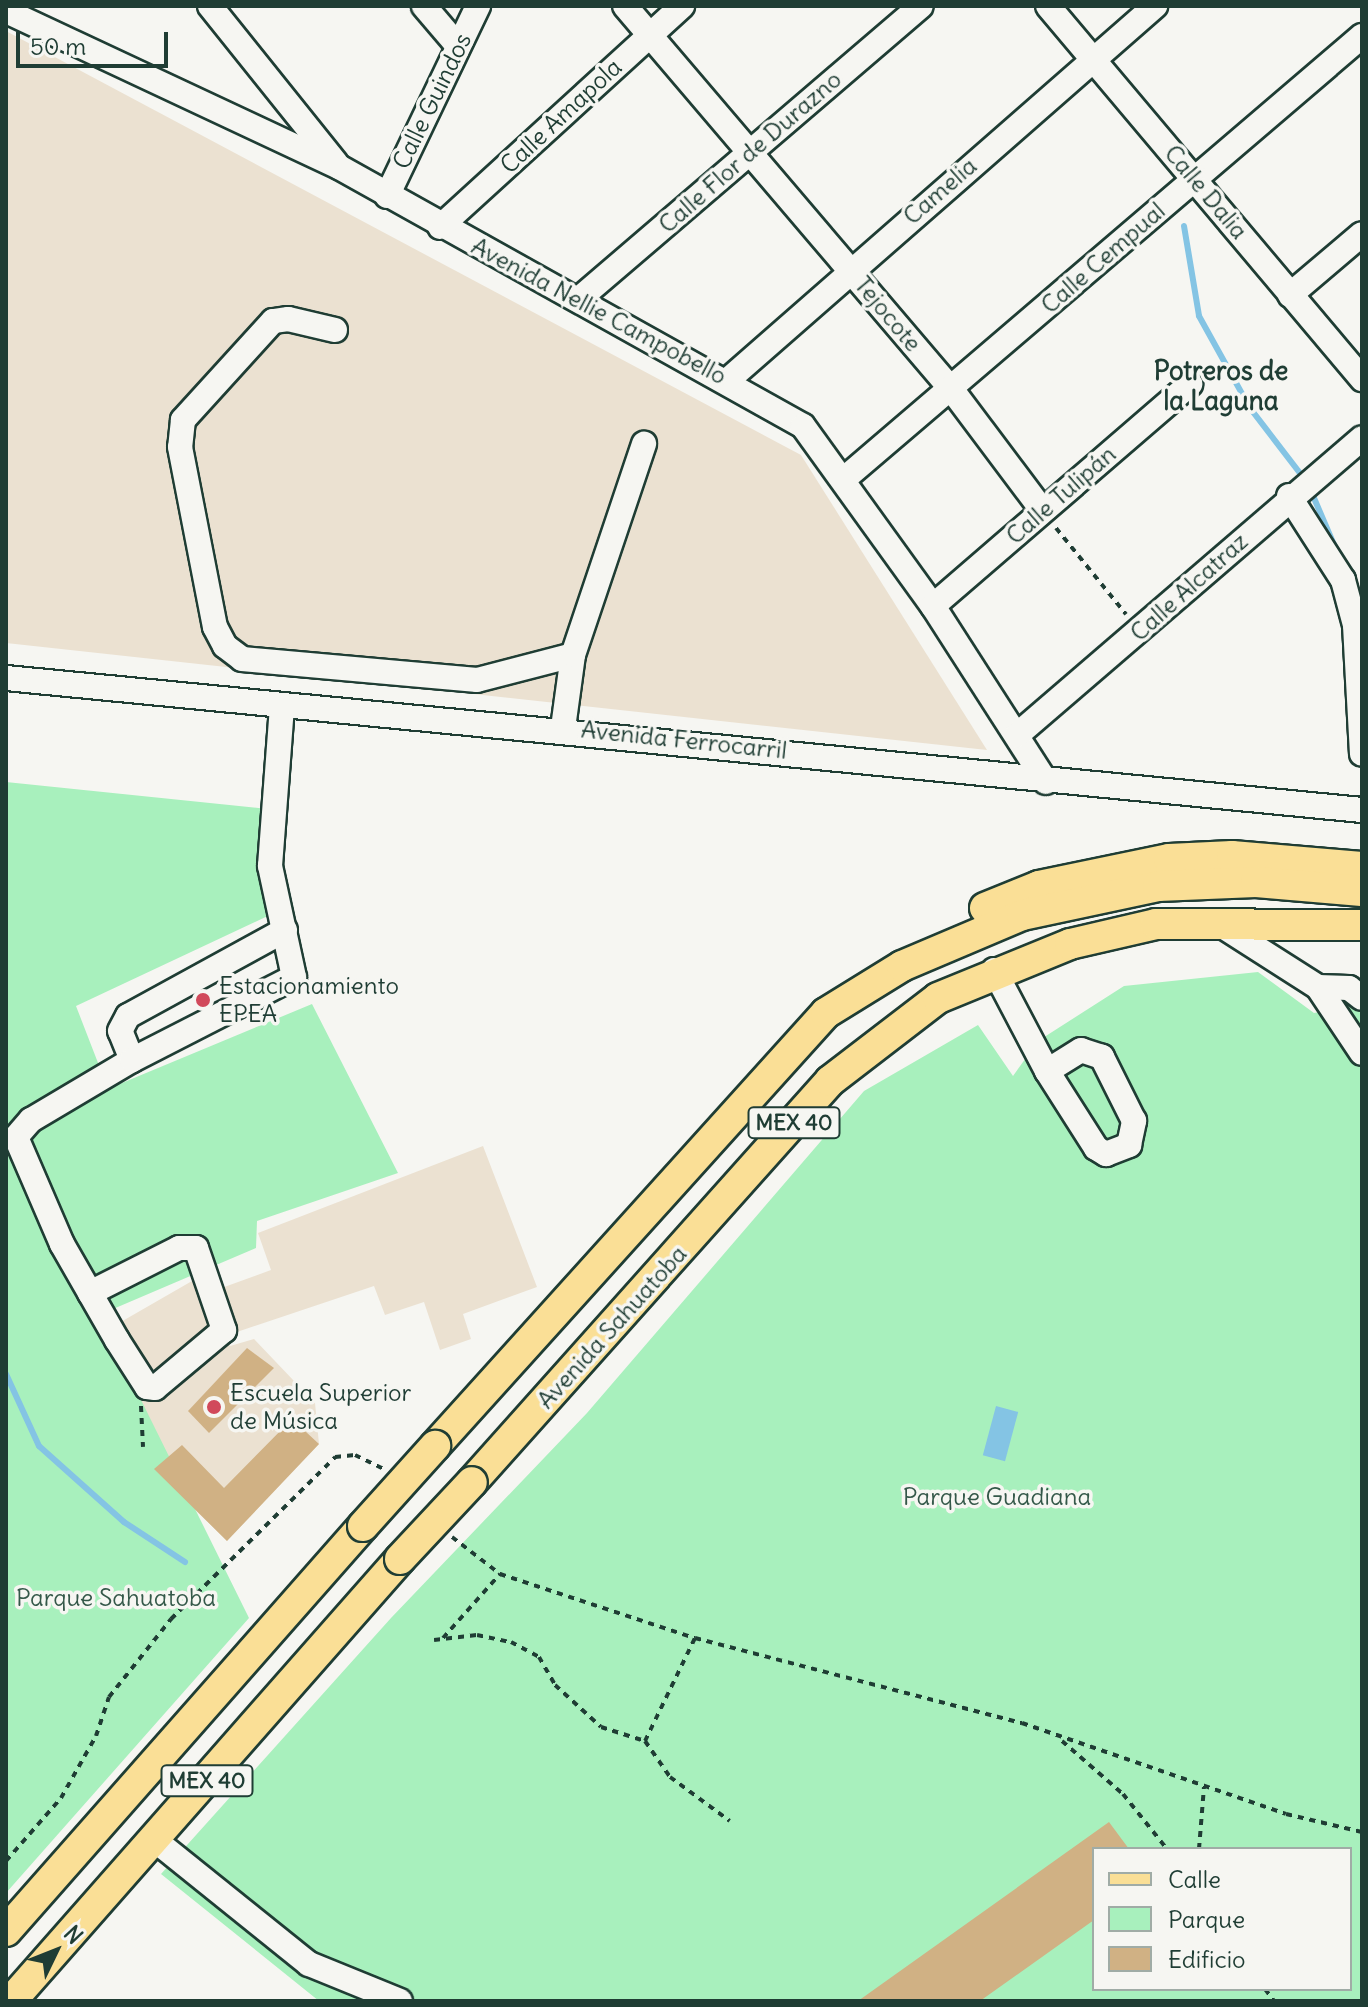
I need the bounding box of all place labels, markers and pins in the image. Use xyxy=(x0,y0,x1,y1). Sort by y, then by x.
place label: Estacionamiento EPEA xyxy=(219,972,399,1028)
marker: Estacionamiento EPEA xyxy=(194,991,212,1009)
place label: Escuela Superior de Música xyxy=(230,1379,411,1435)
marker: Escuela Superior de Música xyxy=(205,1398,223,1416)

